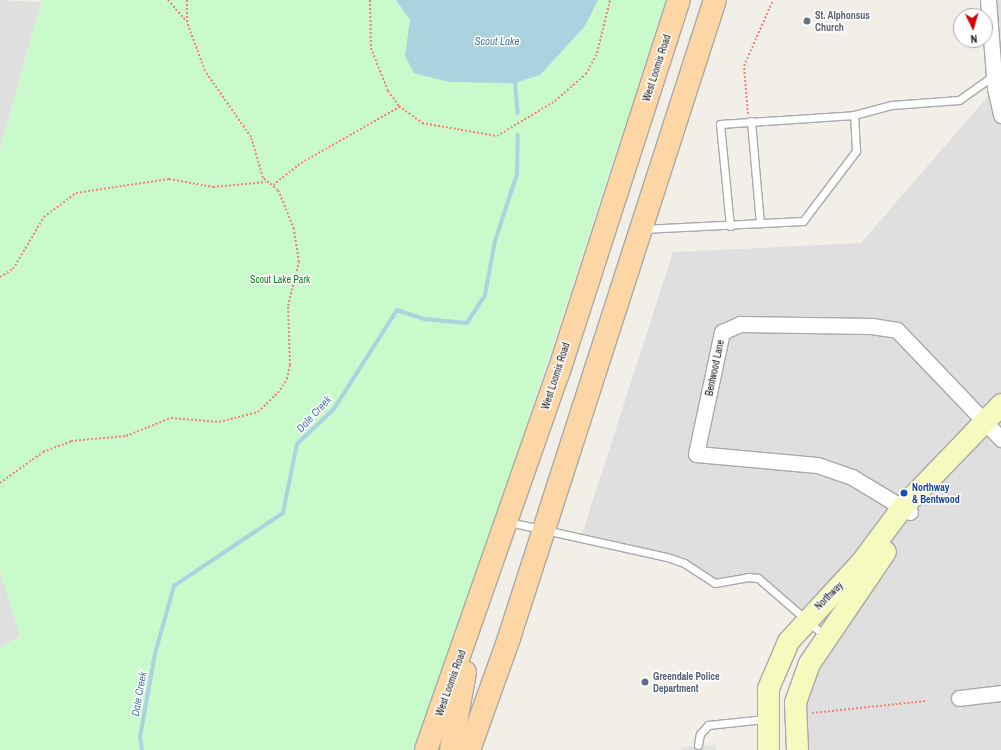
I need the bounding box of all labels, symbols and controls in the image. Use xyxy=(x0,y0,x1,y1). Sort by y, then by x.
north arrow xyxy=(953,8,993,48)
place label: St. Alphonsus Church xyxy=(815,9,870,32)
marker: St. Alphonsus Church xyxy=(802,16,812,26)
text: N xyxy=(970,32,978,46)
street label: West Loomis Road xyxy=(641,33,673,103)
water label: Scout Lake xyxy=(474,34,520,48)
park label: Scout Lake Park xyxy=(250,274,310,286)
street label: Bentwood Lane xyxy=(703,339,727,397)
street label: West Loomis Road xyxy=(540,341,572,411)
water label: Dale Creek xyxy=(294,393,334,435)
place label: Northway & Bentwood xyxy=(912,481,960,504)
marker: Northway & Bentwood xyxy=(899,488,909,498)
street label: Northway xyxy=(813,580,845,612)
street label: West Loomis Road xyxy=(433,648,469,718)
place label: Greendale Police Department xyxy=(653,670,720,694)
water label: Dale Creek xyxy=(129,671,149,717)
marker: Greendale Police Department xyxy=(640,677,650,687)

